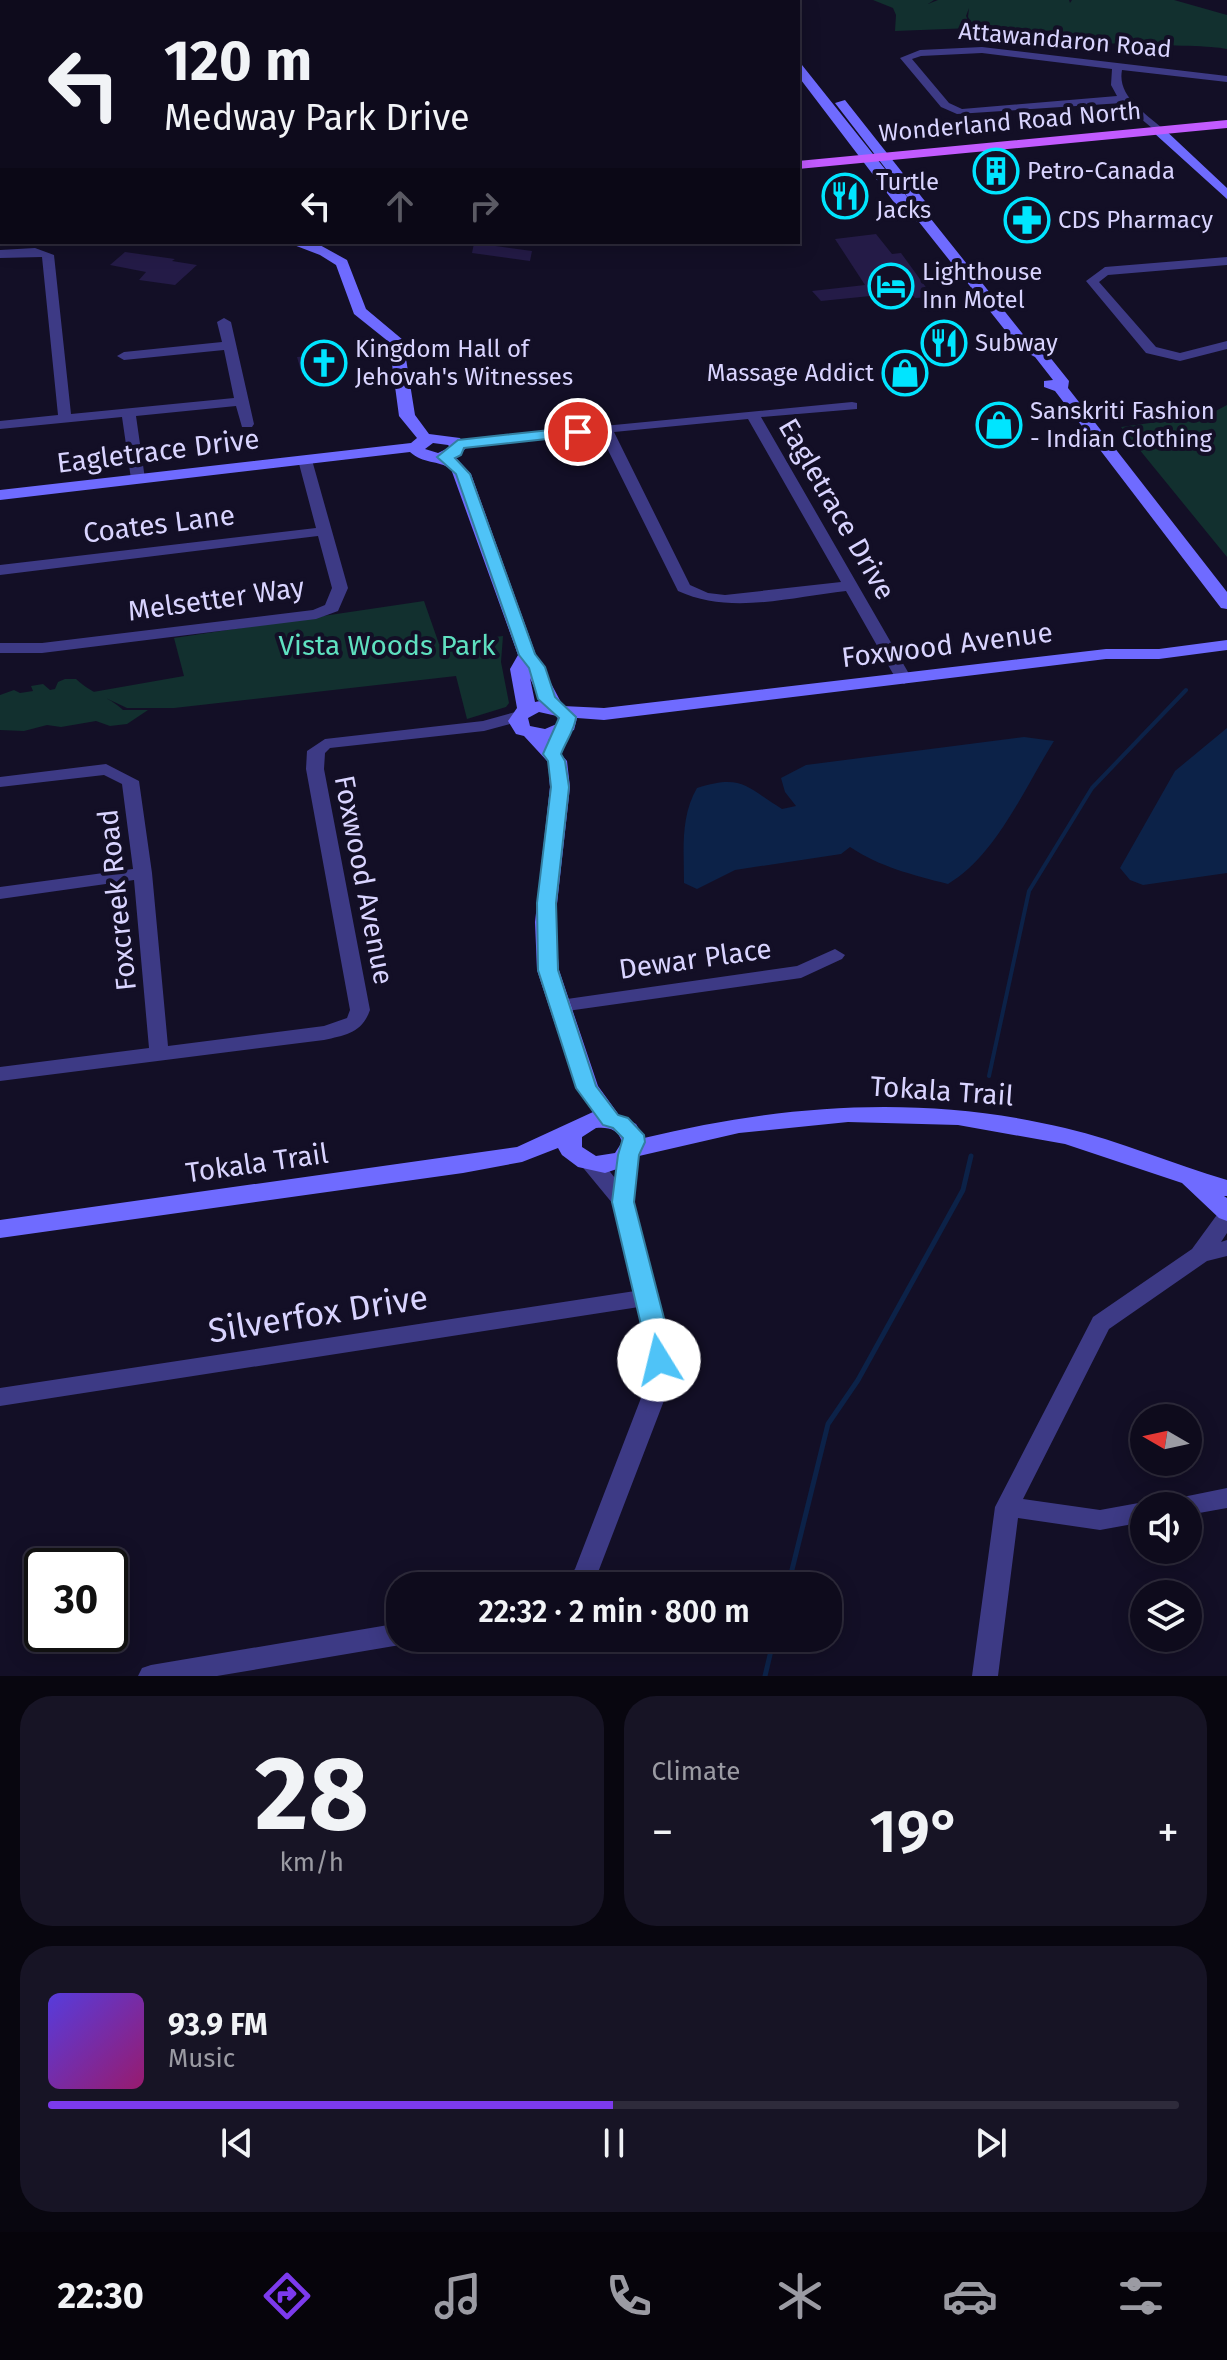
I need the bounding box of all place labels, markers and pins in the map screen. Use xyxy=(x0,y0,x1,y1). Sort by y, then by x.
building icon: Petro-Canada xyxy=(972,147,1020,195)
place label: Petro-Canada xyxy=(1027,157,1175,185)
place label: Turtle Jacks xyxy=(876,168,939,224)
restaurant icon: Turtle Jacks xyxy=(821,172,869,220)
pharmacy icon: CDS Pharmacy xyxy=(1003,196,1051,244)
place label: CDS Pharmacy xyxy=(1058,206,1213,234)
place label: Lighthouse Inn Motel xyxy=(922,258,1042,314)
hotel icon: Lighthouse Inn Motel xyxy=(867,262,915,310)
restaurant icon: Subway xyxy=(920,319,968,367)
place label: Subway xyxy=(975,329,1058,357)
place label: Kingdom Hall of Jehovah's Witnesses xyxy=(355,335,573,391)
church icon: Kingdom Hall of Jehovah's Witnesses xyxy=(300,339,348,387)
shop icon: Massage Addict xyxy=(881,349,929,397)
place label: Massage Addict xyxy=(707,359,874,387)
place label: Sanskriti Fashion - Indian Clothing xyxy=(1030,397,1215,453)
pin xyxy=(544,398,612,466)
shop icon: Sanskriti Fashion - Indian Clothing xyxy=(975,401,1023,449)

